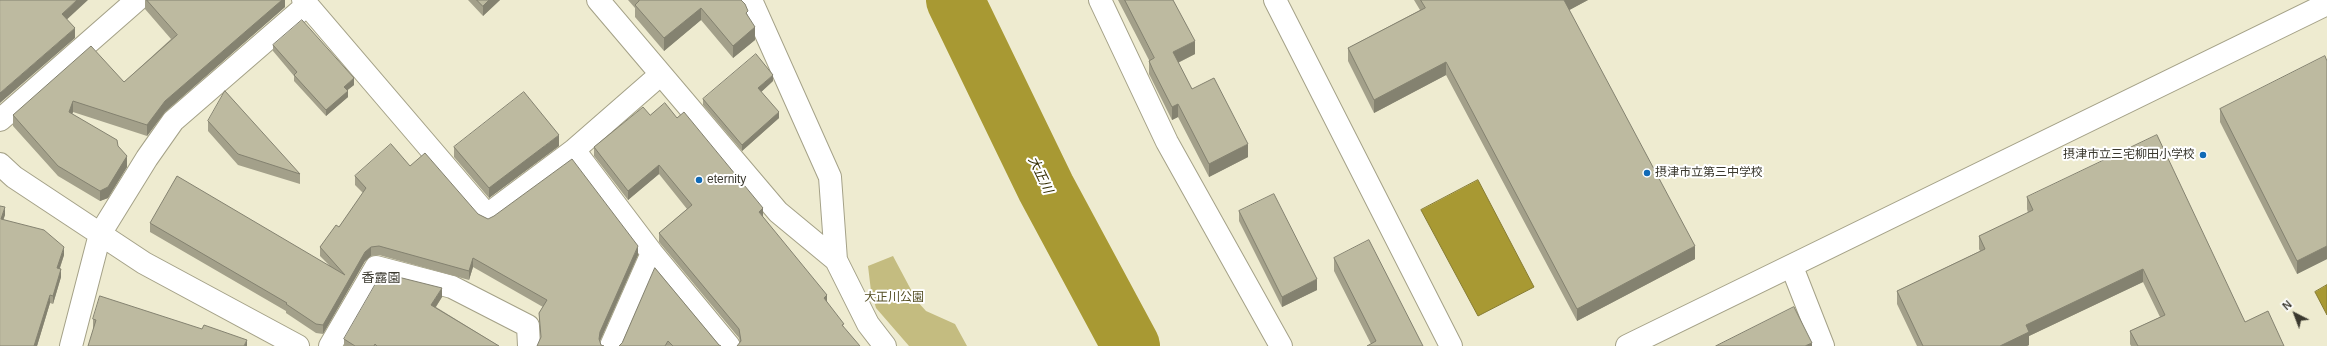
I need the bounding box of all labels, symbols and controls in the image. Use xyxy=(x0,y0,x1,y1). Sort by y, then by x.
place label: 摂津市立三宅柳田小学校 xyxy=(2063,148,2195,162)
marker: 摂津市立三宅柳田小学校 xyxy=(2198,150,2208,160)
water label: 大正川 xyxy=(1024,154,1056,196)
place label: 摂津市立第三中学校 xyxy=(1655,166,1763,180)
marker: 摂津市立第三中学校 xyxy=(1642,168,1652,178)
place label: eternity xyxy=(707,173,746,187)
marker: eternity xyxy=(694,175,704,185)
district label: 香露園 xyxy=(362,270,400,286)
park label: 大正川公園 xyxy=(864,291,924,305)
north arrow xyxy=(2275,294,2315,334)
text: N xyxy=(2280,298,2294,312)

